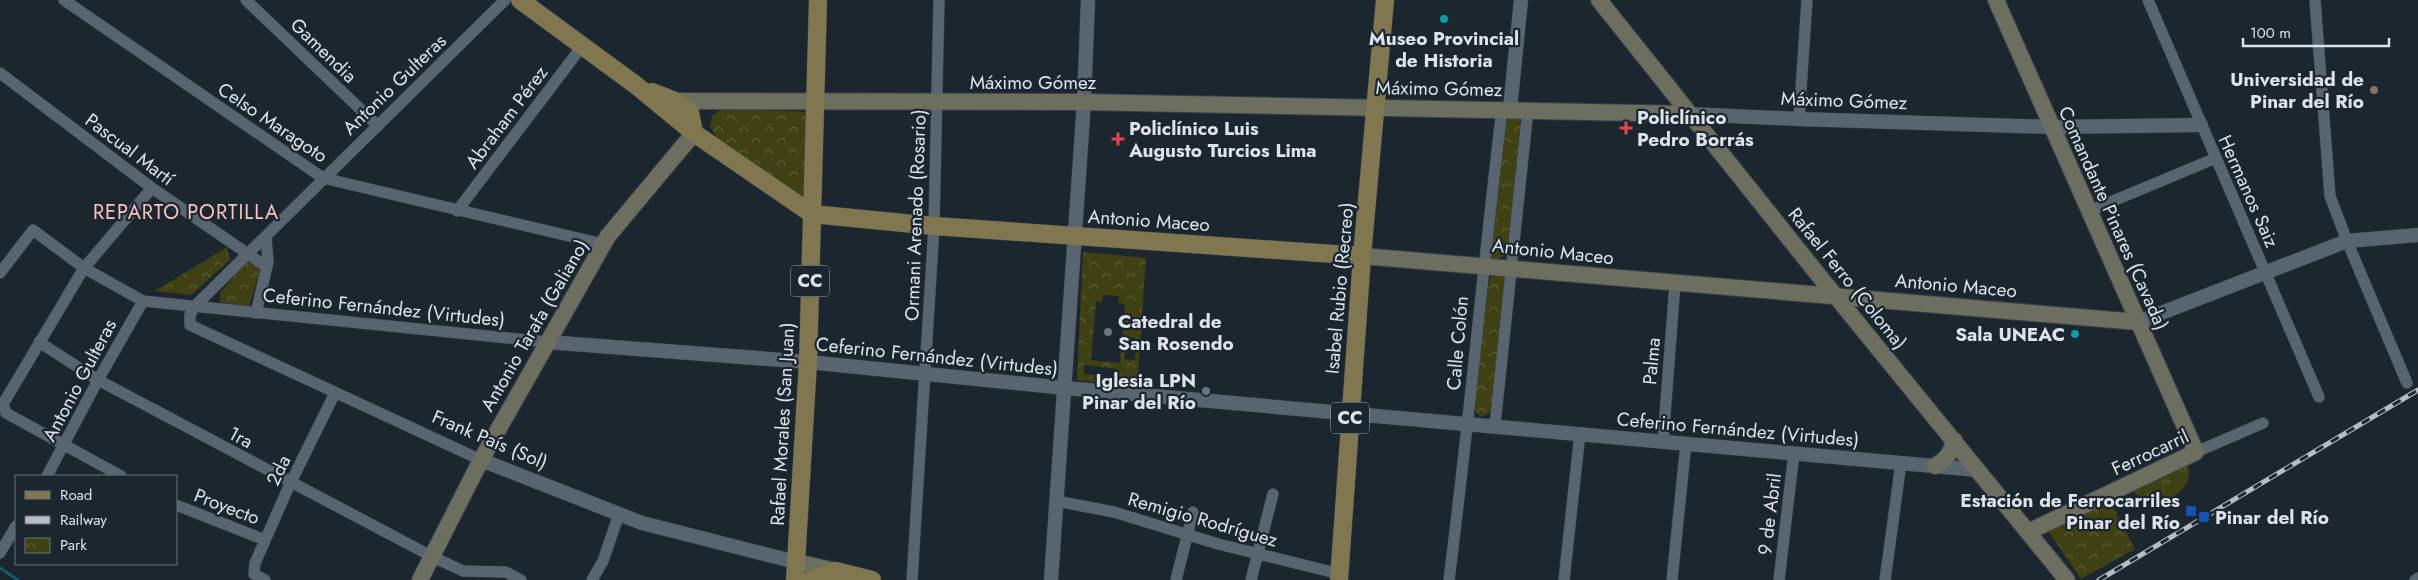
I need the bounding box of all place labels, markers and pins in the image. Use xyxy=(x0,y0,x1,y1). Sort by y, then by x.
marker: Museo Provincial de Historia xyxy=(1438,13,1450,25)
place label: Museo Provincial de Historia xyxy=(1369,25,1519,74)
place label: Universidad de Pinar del Río xyxy=(2230,66,2364,115)
marker: Universidad de Pinar del Río xyxy=(2368,84,2380,96)
place label: Policlínico Pedro Borrás xyxy=(1637,104,1754,153)
place label: Policlínico Luis Augusto Turcios Lima xyxy=(1128,115,1317,164)
marker: Policlínico Pedro Borrás xyxy=(1619,121,1633,135)
marker: Policlínico Luis Augusto Turcios Lima xyxy=(1111,132,1125,146)
place label: Catedral de San Rosendo xyxy=(1118,308,1234,357)
place label: Sala UNEAC xyxy=(1955,321,2065,348)
marker: Catedral de San Rosendo xyxy=(1102,326,1114,338)
marker: Sala UNEAC xyxy=(2069,328,2081,340)
place label: Iglesia LPN Pinar del Río xyxy=(1082,367,1196,416)
marker: Iglesia LPN Pinar del Río xyxy=(1200,385,1212,397)
place label: Estación de Ferrocarriles Pinar del Río xyxy=(1960,487,2180,536)
marker: Estación de Ferrocarriles Pinar del Río xyxy=(2184,504,2198,518)
place label: Pinar del Río xyxy=(2215,504,2329,531)
marker: Pinar del Río xyxy=(2197,510,2211,524)

